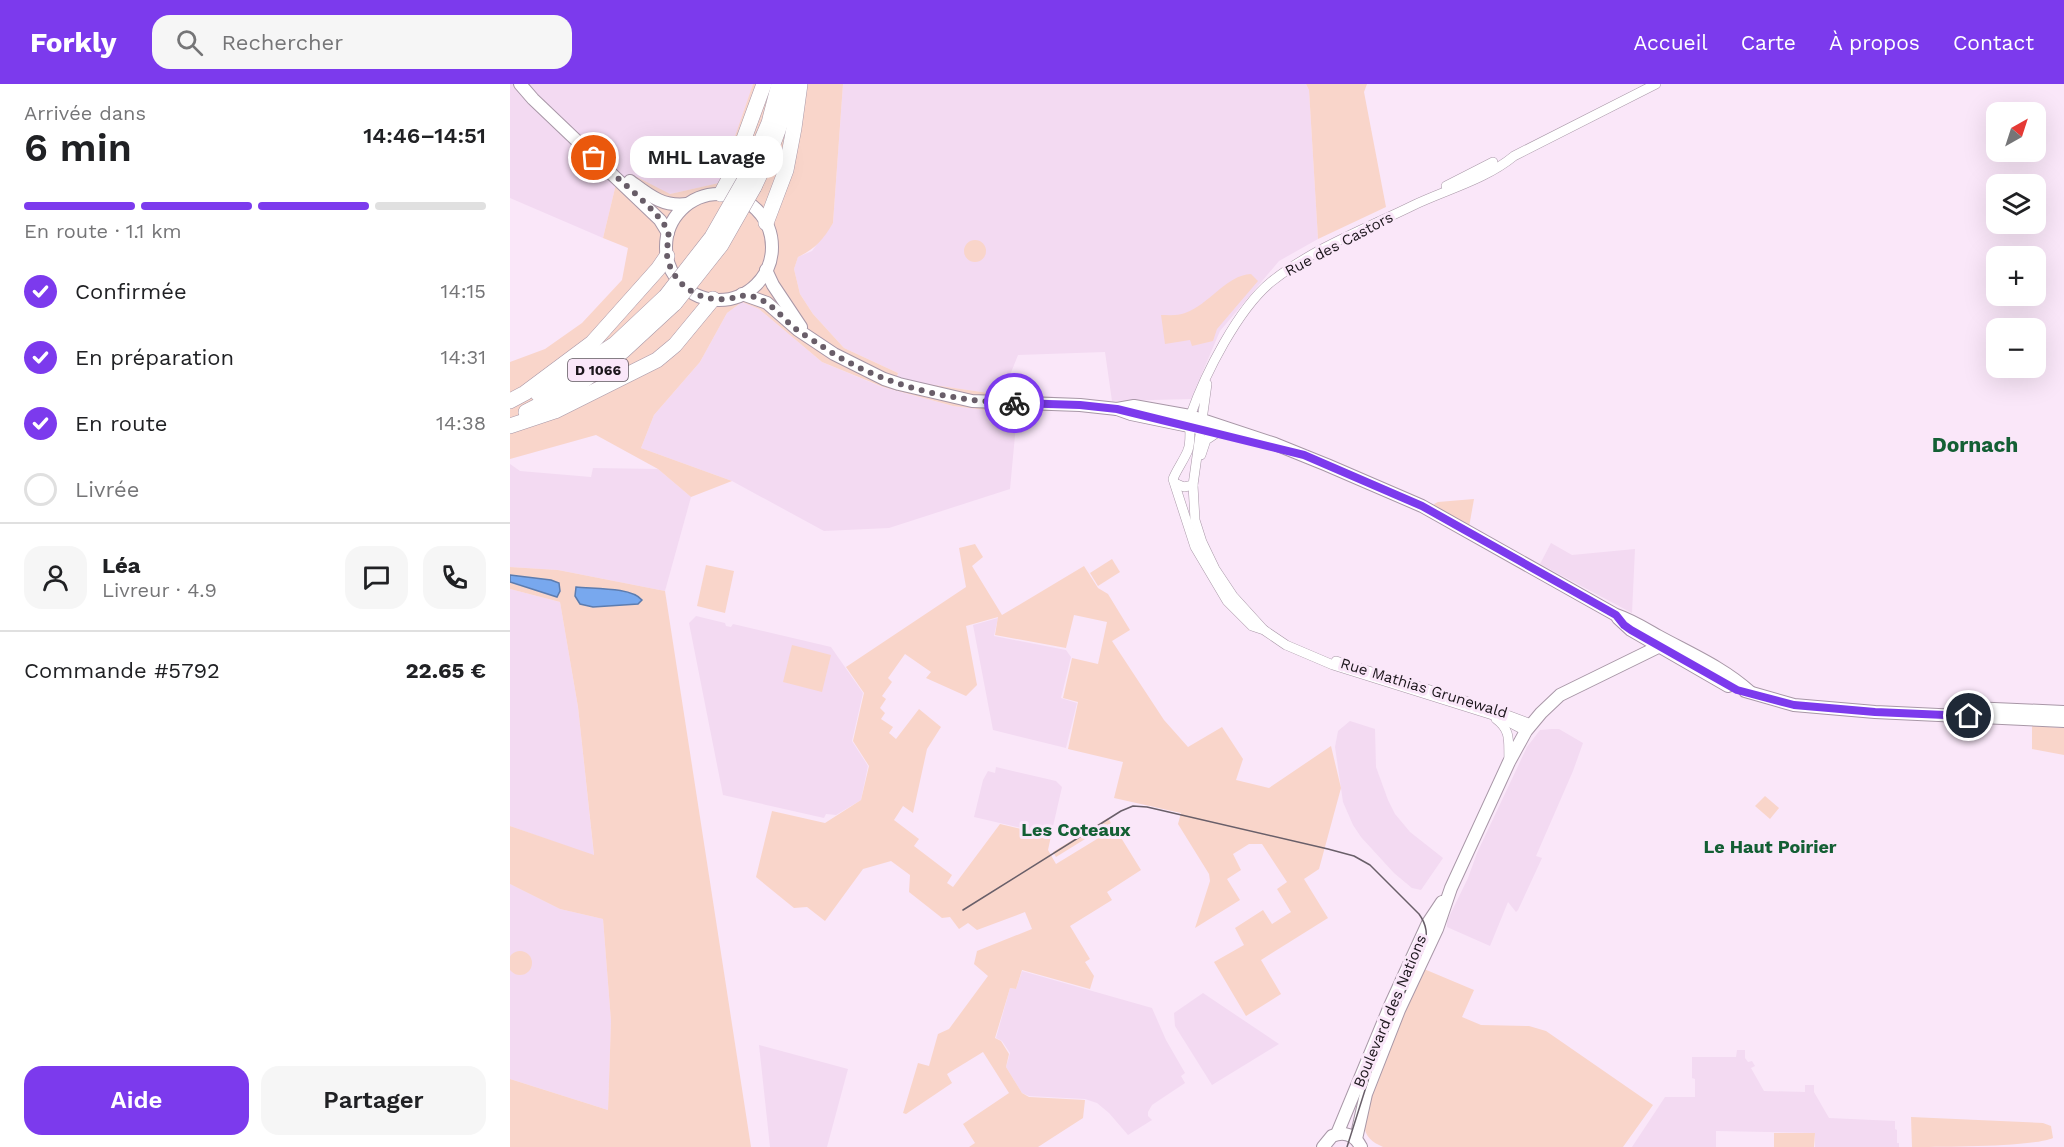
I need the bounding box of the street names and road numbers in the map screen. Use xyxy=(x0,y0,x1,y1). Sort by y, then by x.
street label: Rue des Castors xyxy=(1282,208,1396,280)
road number: D 1066 xyxy=(568,359,628,381)
street label: Rue Mathias Grunewald xyxy=(1338,654,1510,722)
street label: Boulevard des Nations xyxy=(1350,932,1430,1090)

